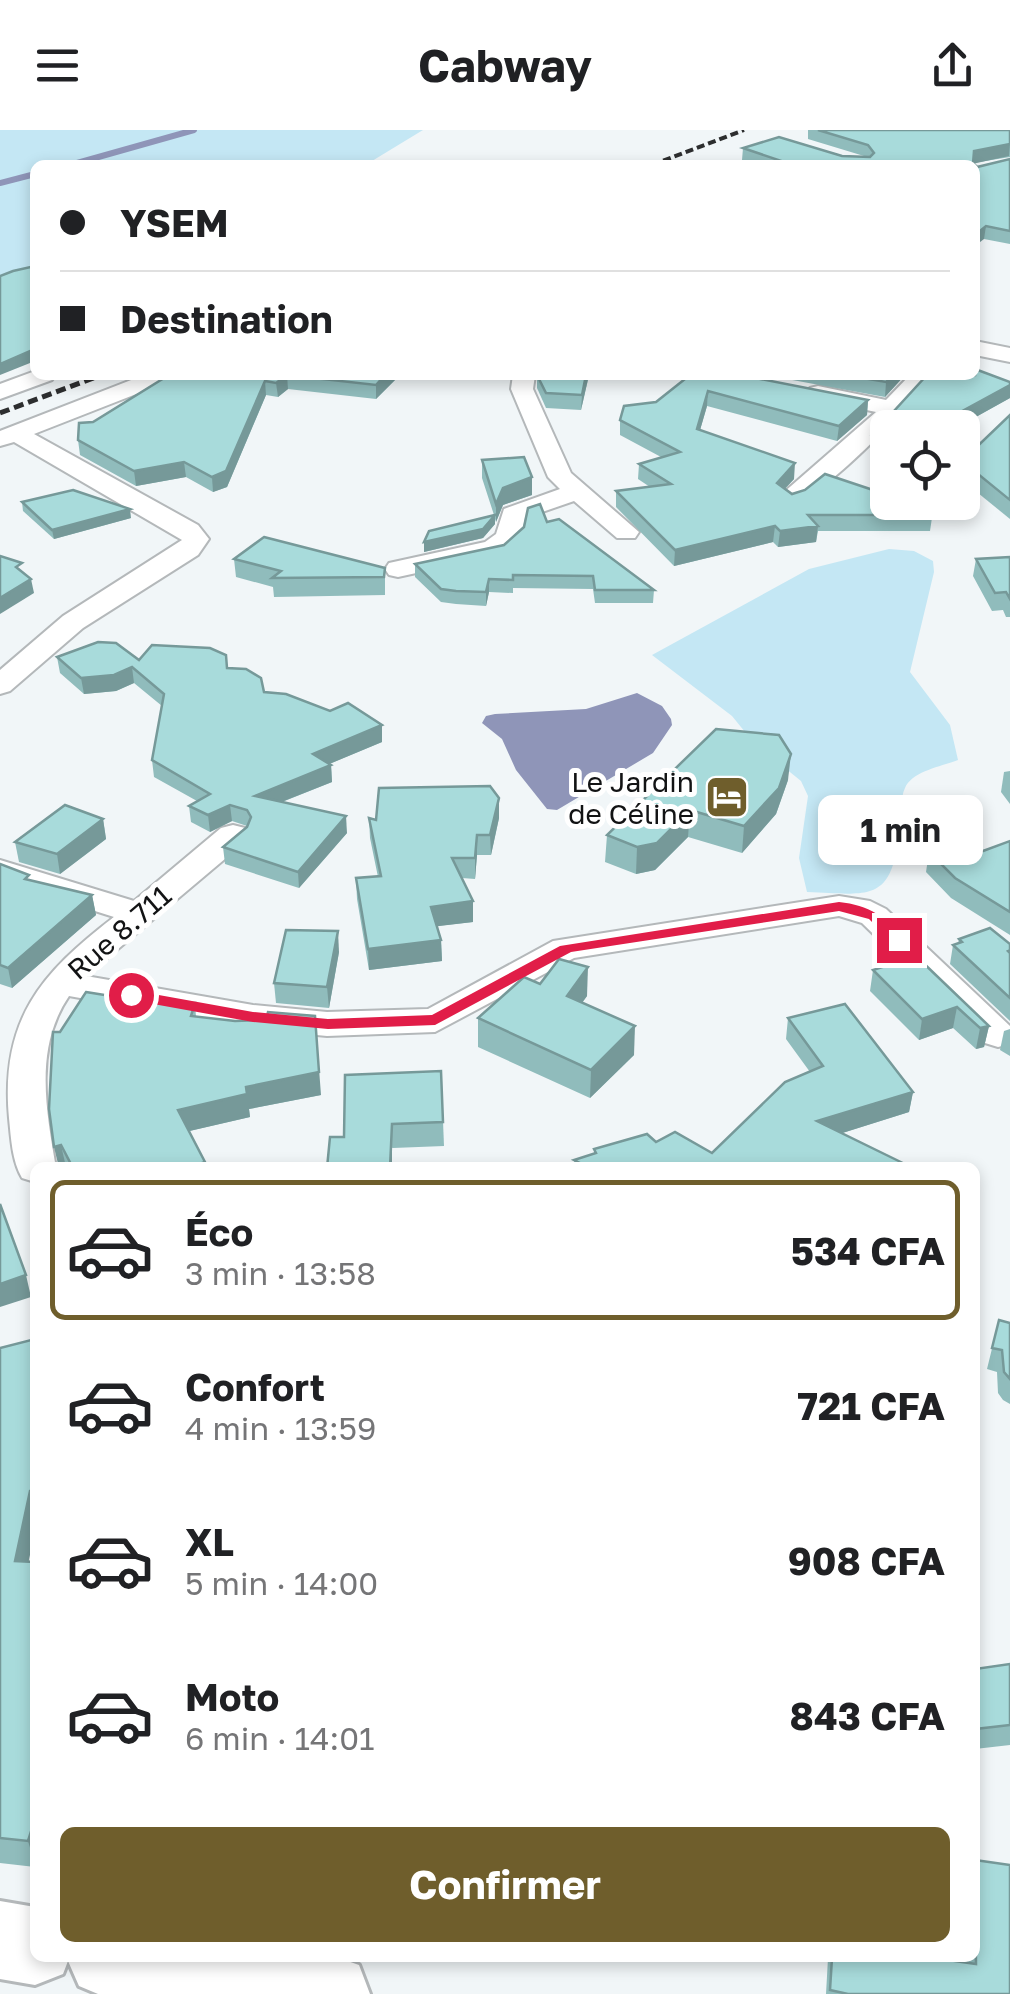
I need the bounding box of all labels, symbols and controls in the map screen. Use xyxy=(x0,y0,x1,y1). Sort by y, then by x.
icon: menu xyxy=(30,38,85,93)
text: Cabway xyxy=(418,38,592,92)
icon: share xyxy=(925,38,980,93)
text: YSEM xyxy=(120,200,228,245)
text: Destination xyxy=(120,296,333,341)
map controls xyxy=(870,410,980,520)
button: locate xyxy=(870,410,980,520)
place label: Le Jardin de Céline xyxy=(568,765,694,830)
hotel icon: Le Jardin de Céline xyxy=(704,774,750,820)
callout: 1 min xyxy=(816,795,982,865)
text: 1 min xyxy=(860,811,941,849)
street label: Rue 8.711 xyxy=(61,878,177,986)
route end xyxy=(877,918,922,963)
route start xyxy=(109,973,154,1018)
icon: car xyxy=(65,1205,155,1295)
text: Éco xyxy=(185,1209,253,1254)
text: 534 CFA xyxy=(791,1228,945,1273)
text: 3 min · 13:58 xyxy=(185,1254,376,1292)
icon: car xyxy=(65,1360,155,1450)
text: Confort xyxy=(185,1364,325,1409)
text: 721 CFA xyxy=(797,1383,945,1428)
text: 4 min · 13:59 xyxy=(185,1409,376,1447)
icon: car xyxy=(65,1515,155,1605)
text: XL xyxy=(185,1519,234,1564)
text: 908 CFA xyxy=(788,1538,945,1583)
text: 5 min · 14:00 xyxy=(185,1564,378,1602)
icon: car xyxy=(65,1670,155,1760)
text: Moto xyxy=(185,1674,279,1719)
text: 843 CFA xyxy=(790,1693,945,1738)
text: 6 min · 14:01 xyxy=(185,1719,375,1757)
button: Confirmer xyxy=(60,1827,950,1942)

